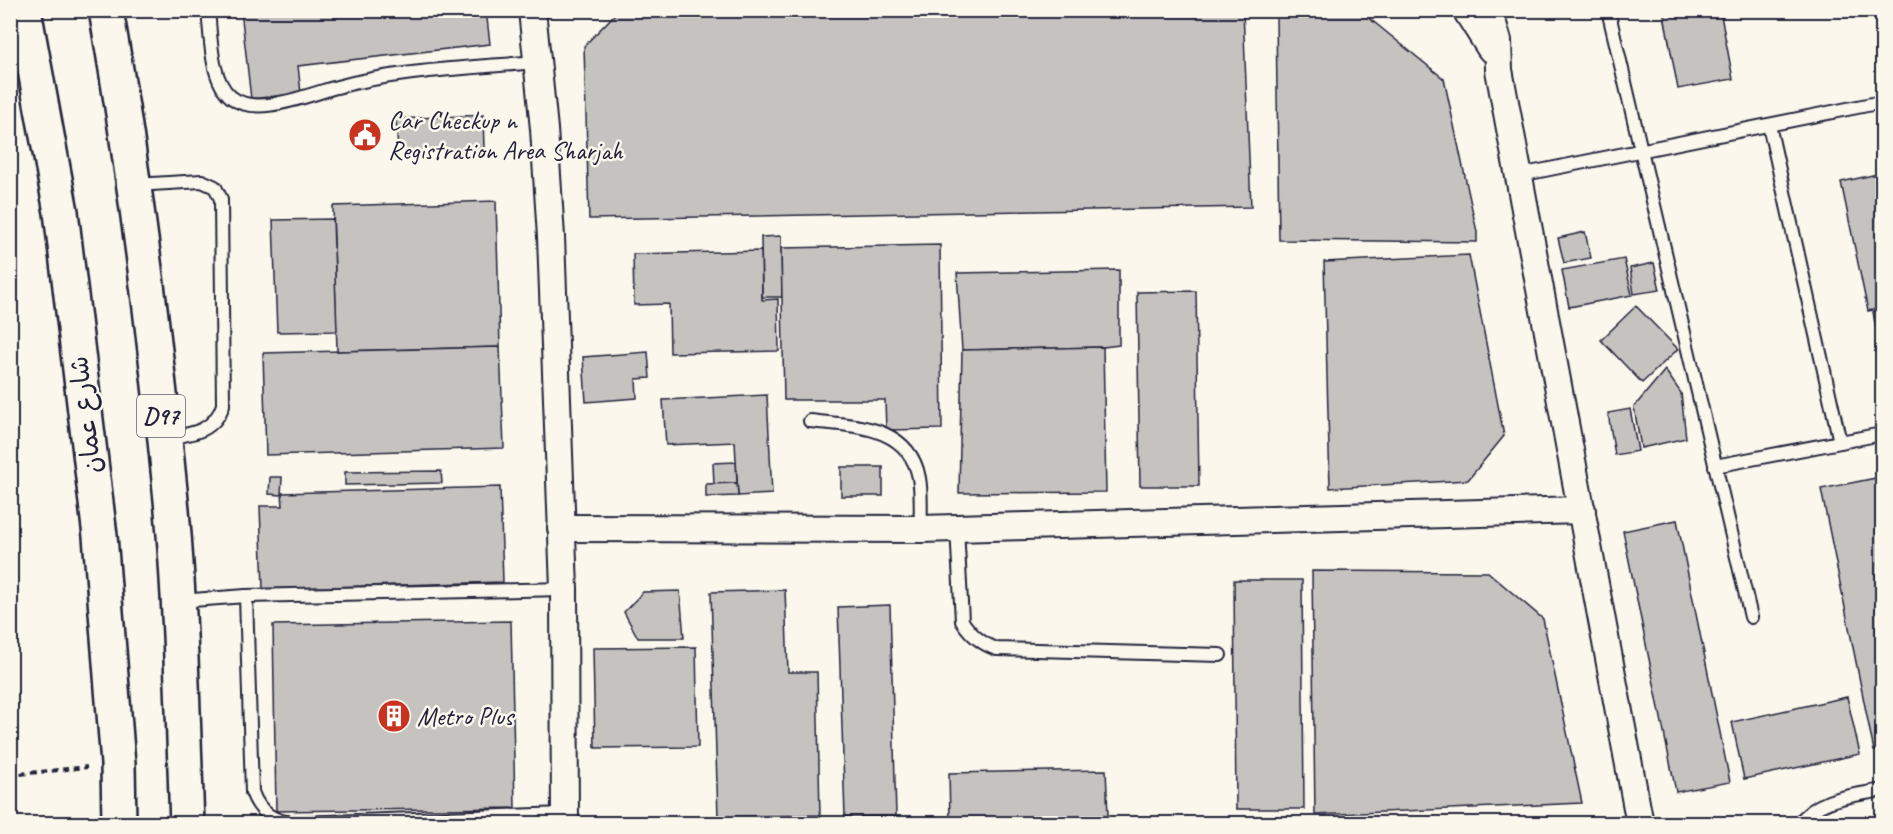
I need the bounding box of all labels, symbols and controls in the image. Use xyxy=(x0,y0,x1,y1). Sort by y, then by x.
place label: Car Checkup n Registration Area Sharjah xyxy=(388,104,624,167)
public building icon: Car Checkup n Registration Area Sharjah xyxy=(347,117,383,153)
street label: شارع عمان xyxy=(62,354,110,476)
road number: D97 xyxy=(137,395,185,437)
building icon: Metro Plus xyxy=(376,698,412,734)
place label: Metro Plus xyxy=(417,700,515,733)

